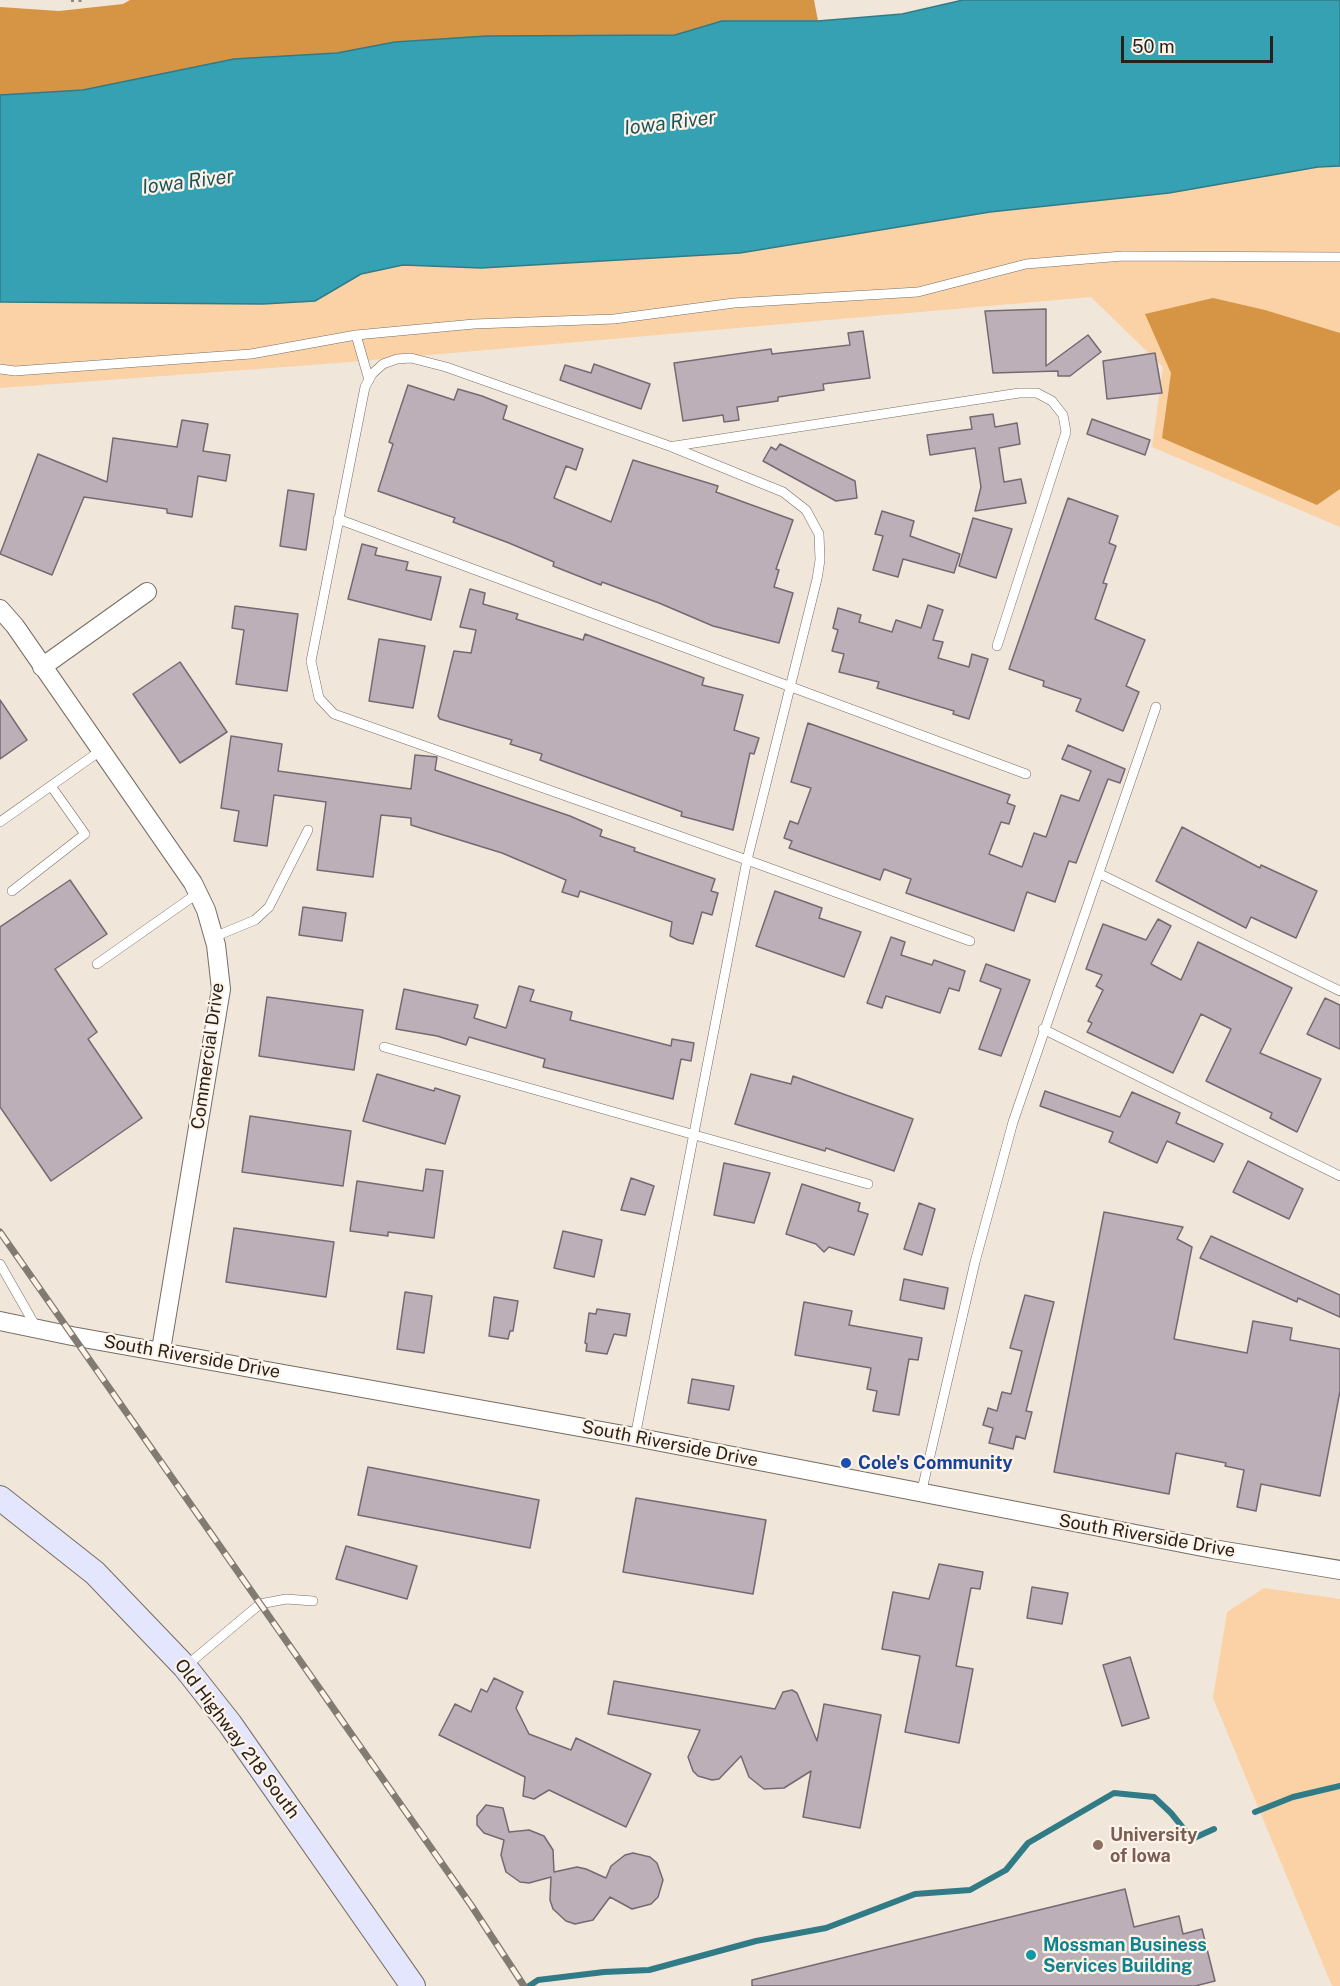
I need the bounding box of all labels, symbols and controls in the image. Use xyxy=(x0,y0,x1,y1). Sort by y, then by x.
scale bar xyxy=(1124,24,1276,62)
text: 50 m xyxy=(1132,36,1175,57)
water label: Iowa River xyxy=(623,105,717,141)
water label: Iowa River xyxy=(141,164,235,200)
street label: Commercial Drive xyxy=(187,981,229,1131)
street label: South Riverside Drive xyxy=(102,1331,282,1383)
street label: South Riverside Drive xyxy=(580,1416,760,1472)
place label: Cole's Community xyxy=(858,1452,1013,1474)
marker: Cole's Community xyxy=(839,1456,853,1470)
street label: South Riverside Drive xyxy=(1057,1510,1237,1562)
street label: Old Highway 218 South xyxy=(170,1655,304,1823)
place label: University of Iowa xyxy=(1110,1824,1197,1866)
marker: University of Iowa xyxy=(1091,1838,1105,1852)
place label: Mossman Business Services Building xyxy=(1043,1934,1207,1976)
marker: Mossman Business Services Building xyxy=(1024,1948,1038,1962)

